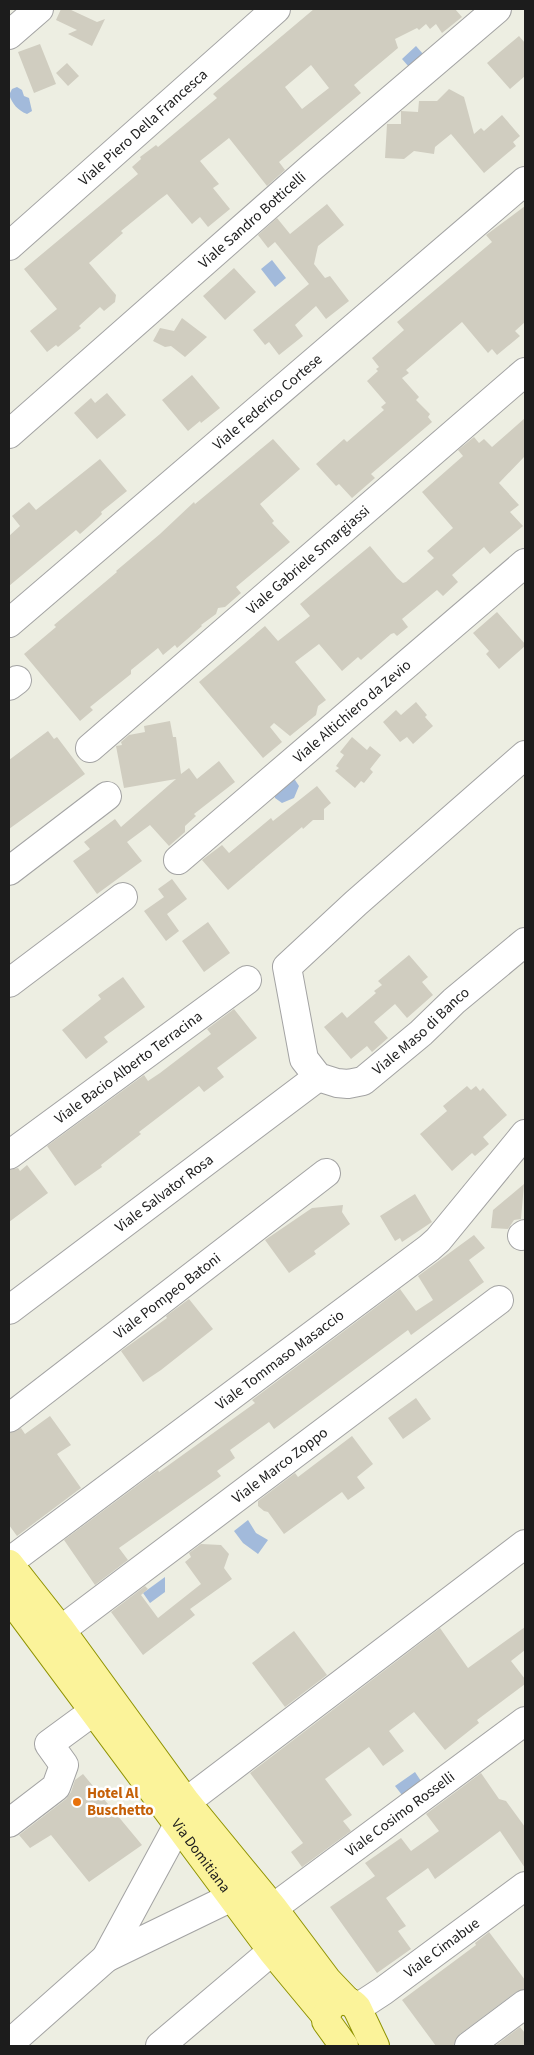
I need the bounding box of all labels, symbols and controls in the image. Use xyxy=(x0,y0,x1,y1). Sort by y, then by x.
street label: Viale Piero Della Francesca xyxy=(74,64,212,191)
street label: Viale Sandro Botticelli xyxy=(194,167,311,273)
street label: Viale Federico Cortese xyxy=(208,349,327,455)
street label: Viale Gabriele Smargiassi xyxy=(242,501,375,619)
street label: Viale Altichiero da Zevio xyxy=(289,655,416,768)
street label: Viale Maso di Banco xyxy=(368,982,474,1080)
street label: Viale Bacio Alberto Terracina xyxy=(50,1006,207,1129)
street label: Viale Salvator Rosa xyxy=(111,1150,218,1238)
street label: Viale Pompeo Batoni xyxy=(110,1248,225,1344)
street label: Viale Tommaso Masaccio xyxy=(211,1305,349,1415)
street label: Viale Marco Zoppo xyxy=(228,1422,332,1509)
street label: Viale Cosimo Rosselli xyxy=(341,1767,459,1862)
place label: Hotel Al Buschetto xyxy=(87,1783,154,1821)
marker: Hotel Al Buschetto xyxy=(71,1796,83,1808)
street label: Via Domitiana xyxy=(166,1814,235,1897)
street label: Viale Cimabue xyxy=(400,1913,484,1983)

